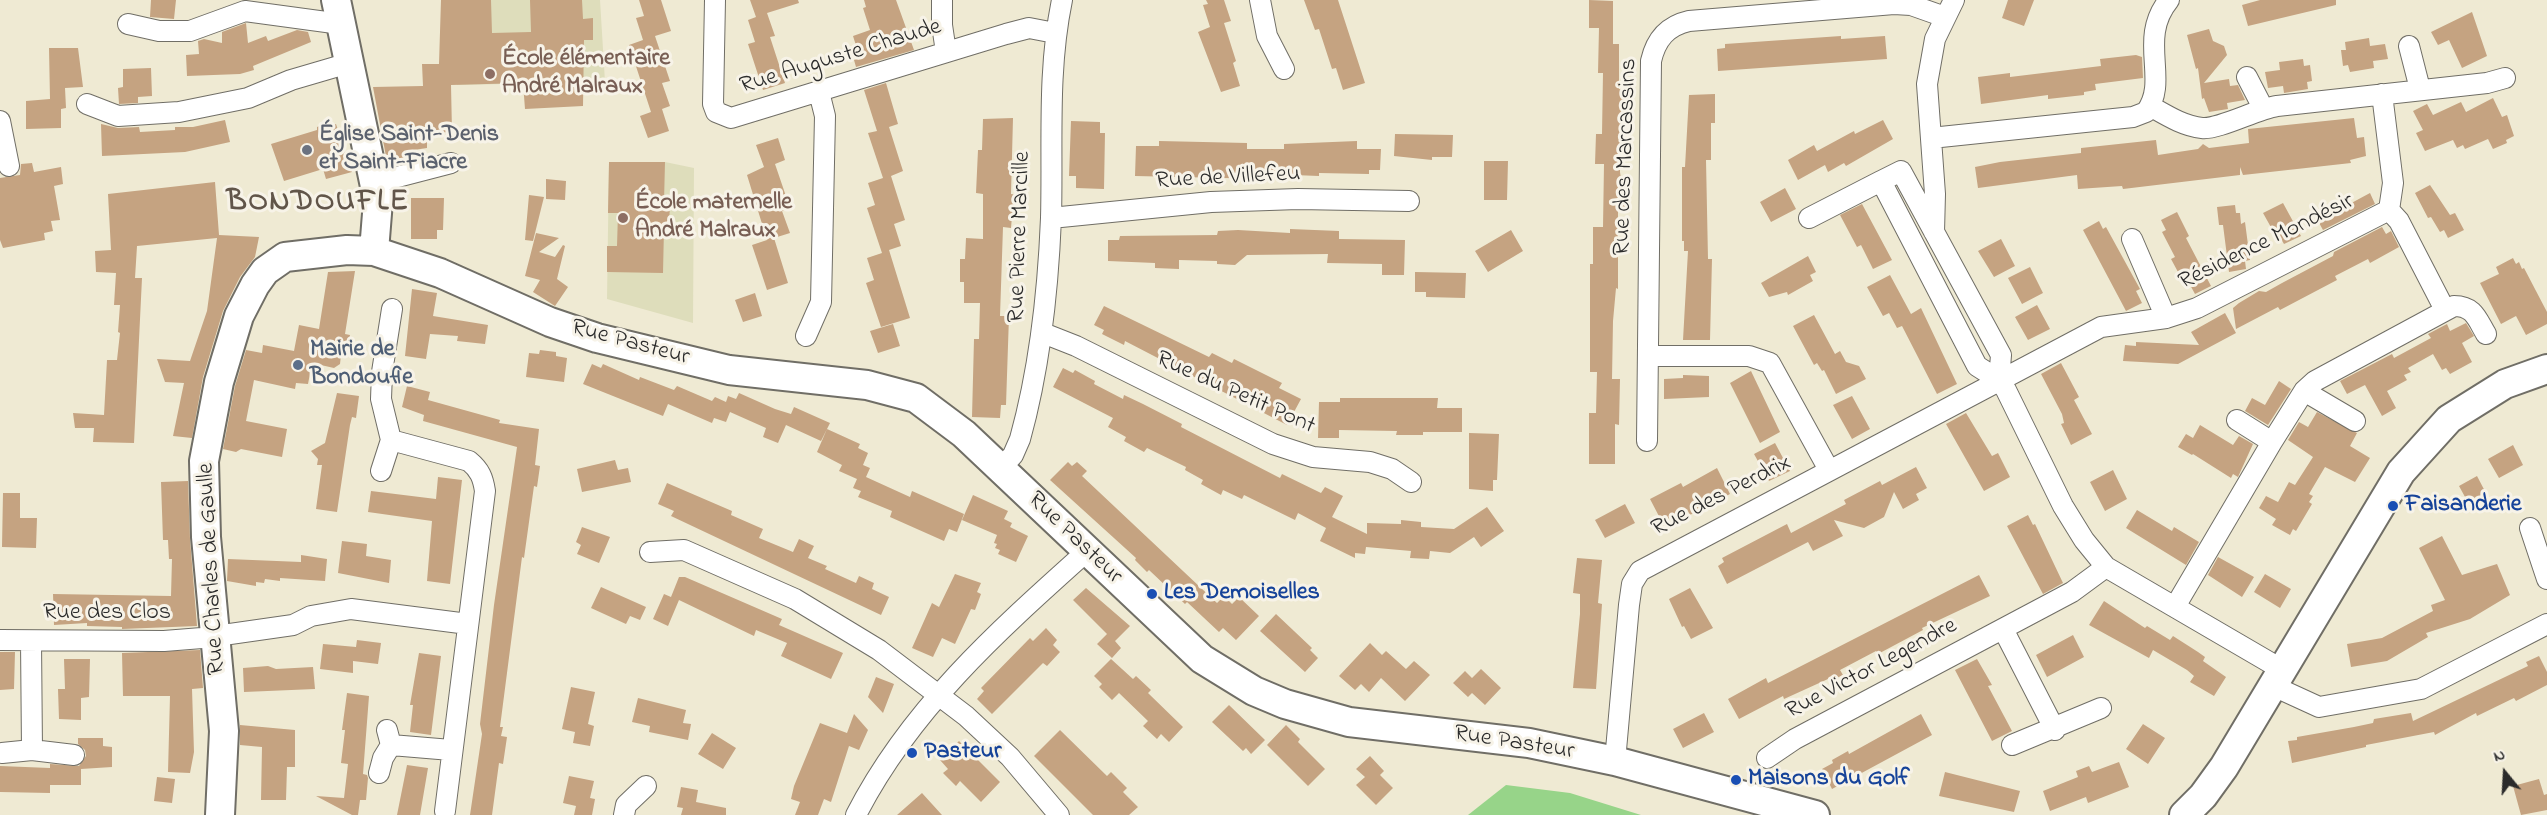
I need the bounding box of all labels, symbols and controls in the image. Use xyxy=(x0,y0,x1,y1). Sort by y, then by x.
street label: Rue Auguste Chaude xyxy=(737,14,945,102)
place label: École élémentaire André Malraux xyxy=(502,46,670,102)
street label: Rue des Marcassins xyxy=(1609,58,1645,256)
marker: École élémentaire André Malraux xyxy=(483,67,497,81)
place label: Église Saint-Denis et Saint-Fiacre xyxy=(319,122,499,178)
marker: Église Saint-Denis et Saint-Fiacre xyxy=(300,143,314,157)
street label: Rue Pierre Marcille xyxy=(1004,151,1038,323)
street label: Rue de Villefeu xyxy=(1155,161,1301,197)
district label: BONDOUFLE xyxy=(226,186,410,222)
street label: Résidence Mondésir xyxy=(2175,188,2359,298)
place label: École maternelle André Malraux xyxy=(635,190,792,246)
marker: École maternelle André Malraux xyxy=(616,211,630,225)
street label: Rue Pasteur xyxy=(568,314,692,374)
place label: Mairie de Bondoufle xyxy=(310,337,413,393)
street label: Rue du Petit Pont xyxy=(1151,346,1319,442)
marker: Mairie de Bondoufle xyxy=(291,358,305,372)
street label: Rue des Perdrix xyxy=(1647,449,1797,545)
street label: Rue Charles de Gaulle xyxy=(193,462,233,676)
street label: Rue Pasteur xyxy=(1020,487,1128,591)
place label: Faisanderie xyxy=(2405,492,2522,520)
marker: Faisanderie xyxy=(2386,499,2400,513)
place label: Les Demoiselles xyxy=(1164,580,1320,608)
marker: Les Demoiselles xyxy=(1145,587,1159,601)
street label: Rue des Clos xyxy=(43,600,171,628)
street label: Rue Victor Legendre xyxy=(1781,613,1963,727)
street label: Rue Pasteur xyxy=(1452,720,1576,768)
place label: Pasteur xyxy=(924,739,1002,767)
north arrow xyxy=(2475,743,2535,803)
text: N xyxy=(2491,743,2508,769)
marker: Pasteur xyxy=(905,746,919,760)
place label: Maisons du Golf xyxy=(1748,766,1910,794)
marker: Maisons du Golf xyxy=(1729,773,1743,787)

